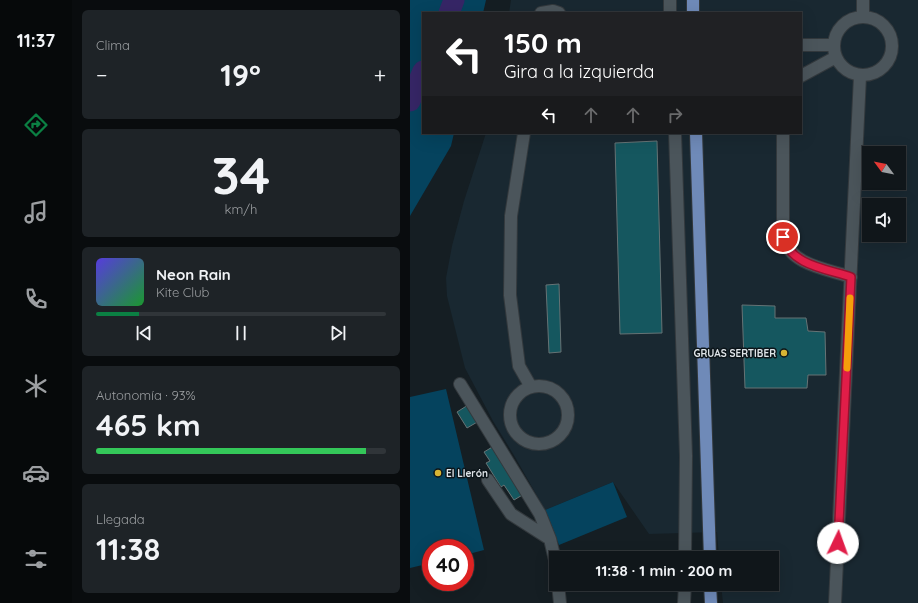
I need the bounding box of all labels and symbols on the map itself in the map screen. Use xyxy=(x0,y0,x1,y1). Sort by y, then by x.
north arrow xyxy=(862,146,906,190)
pin xyxy=(766,220,800,254)
place label: GRUAS SERTIBER xyxy=(694,347,776,360)
marker: GRUAS SERTIBER xyxy=(779,348,789,358)
place label: El Llerón xyxy=(446,467,488,480)
marker: El Llerón xyxy=(433,468,443,478)
position arrow xyxy=(817,522,859,564)
speed limit sign: 40 xyxy=(422,539,474,591)

